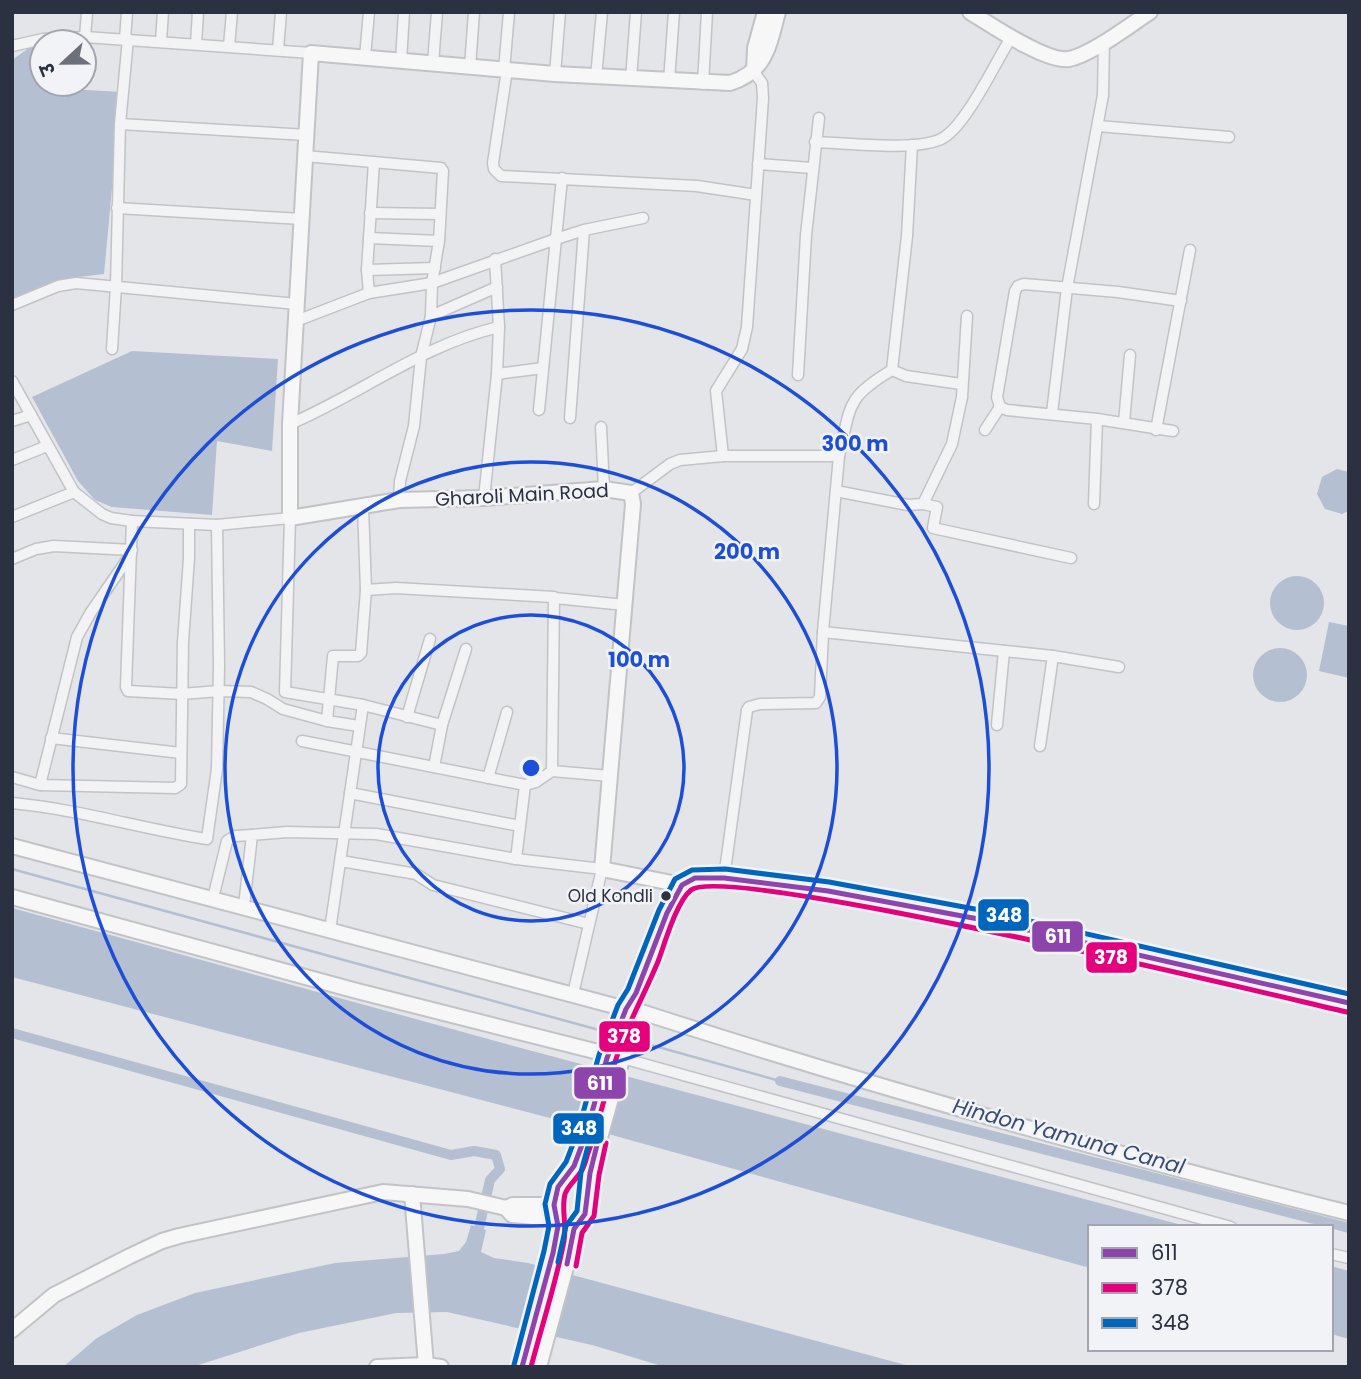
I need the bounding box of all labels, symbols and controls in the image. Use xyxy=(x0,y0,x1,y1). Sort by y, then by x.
north arrow xyxy=(28,28,98,98)
text: उ xyxy=(33,58,63,80)
text: 300 m xyxy=(822,429,888,458)
street label: Gharoli Main Road xyxy=(434,477,610,513)
text: 200 m xyxy=(714,537,780,566)
text: 100 m xyxy=(608,645,670,674)
centre of rings xyxy=(519,756,543,780)
place label: Old Kondli xyxy=(568,884,653,908)
marker: Old Kondli xyxy=(659,889,673,903)
line badge: 348 xyxy=(977,898,1030,932)
text: 348 xyxy=(986,902,1022,929)
line badge: 611 xyxy=(1031,920,1084,953)
text: 611 xyxy=(1045,923,1071,950)
line badge: 378 xyxy=(1085,941,1138,974)
text: 378 xyxy=(1094,944,1128,971)
line badge: 378 xyxy=(598,1020,651,1053)
text: 378 xyxy=(607,1023,641,1050)
line badge: 611 xyxy=(573,1066,627,1100)
text: 611 xyxy=(587,1070,613,1097)
water label: Hindon Yamuna Canal xyxy=(950,1091,1189,1181)
line badge: 348 xyxy=(552,1112,605,1145)
text: 348 xyxy=(561,1115,597,1142)
legend xyxy=(1088,1225,1333,1351)
text: 611 xyxy=(1151,1238,1178,1267)
text: 378 xyxy=(1151,1273,1188,1302)
text: 348 xyxy=(1151,1308,1190,1337)

